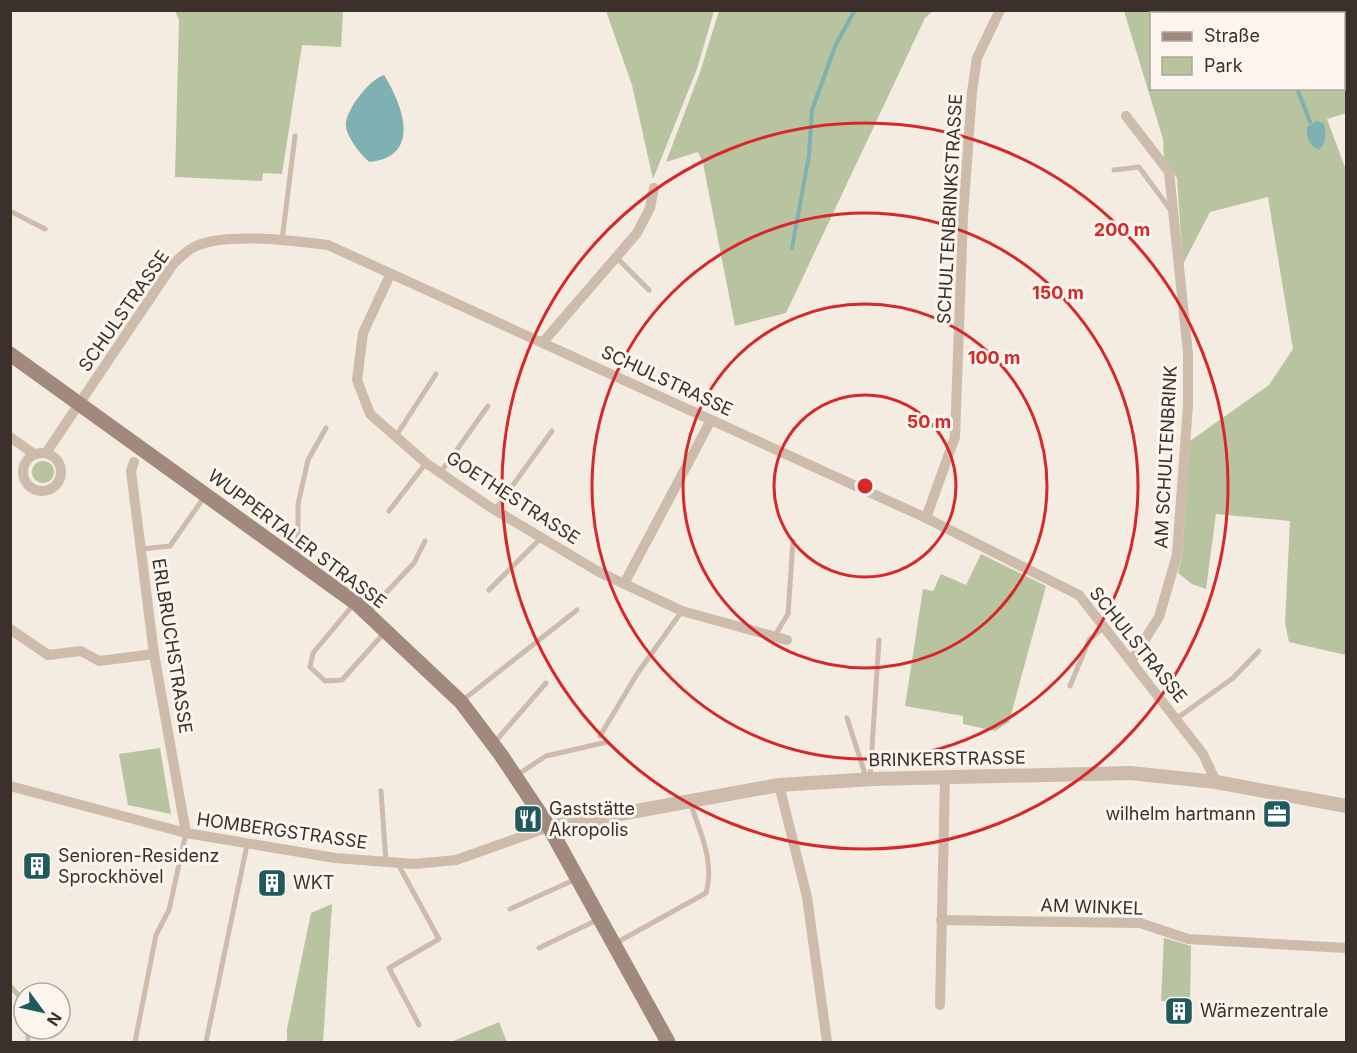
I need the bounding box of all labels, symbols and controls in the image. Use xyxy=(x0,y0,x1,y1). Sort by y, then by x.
legend xyxy=(1150,12,1345,90)
text: Straße xyxy=(1204,25,1260,46)
text: Park xyxy=(1204,55,1243,76)
street label: SCHULTENBRINKSTRASSE xyxy=(933,93,966,325)
text: 200 m xyxy=(1094,219,1150,240)
street label: SCHULSTRASSE xyxy=(74,246,173,375)
text: 150 m xyxy=(1032,282,1084,303)
street label: SCHULSTRASSE xyxy=(598,341,736,420)
text: 100 m xyxy=(968,347,1020,368)
street label: AM SCHULTENBRINK xyxy=(1150,365,1181,549)
text: 50 m xyxy=(907,411,951,432)
street label: GOETHESTRASSE xyxy=(443,447,584,549)
street label: WUPPERTALER STRASSE xyxy=(204,465,391,613)
centre of rings xyxy=(855,476,875,496)
street label: ERLBRUCHSTRASSE xyxy=(148,557,197,735)
street label: SCHULSTRASSE xyxy=(1085,583,1191,707)
street label: BRINKERSTRASSE xyxy=(868,747,1026,770)
place label: Gaststätte Akropolis xyxy=(549,798,635,840)
office icon: wilhelm hartmann xyxy=(1261,798,1293,830)
restaurant icon: Gaststätte Akropolis xyxy=(512,803,544,835)
place label: wilhelm hartmann xyxy=(1105,803,1256,824)
street label: HOMBERGSTRASSE xyxy=(195,808,369,853)
place label: Senioren-Residenz Sprockhövel xyxy=(58,845,219,887)
building icon: Senioren-Residenz Sprockhövel xyxy=(21,850,53,882)
building icon: WKT xyxy=(256,867,288,899)
place label: WKT xyxy=(293,872,334,893)
street label: AM WINKEL xyxy=(1040,894,1144,919)
north arrow xyxy=(12,981,72,1041)
building icon: Wärmezentrale xyxy=(1163,995,1195,1027)
place label: Wärmezentrale xyxy=(1200,1000,1328,1021)
text: N xyxy=(43,1009,66,1030)

